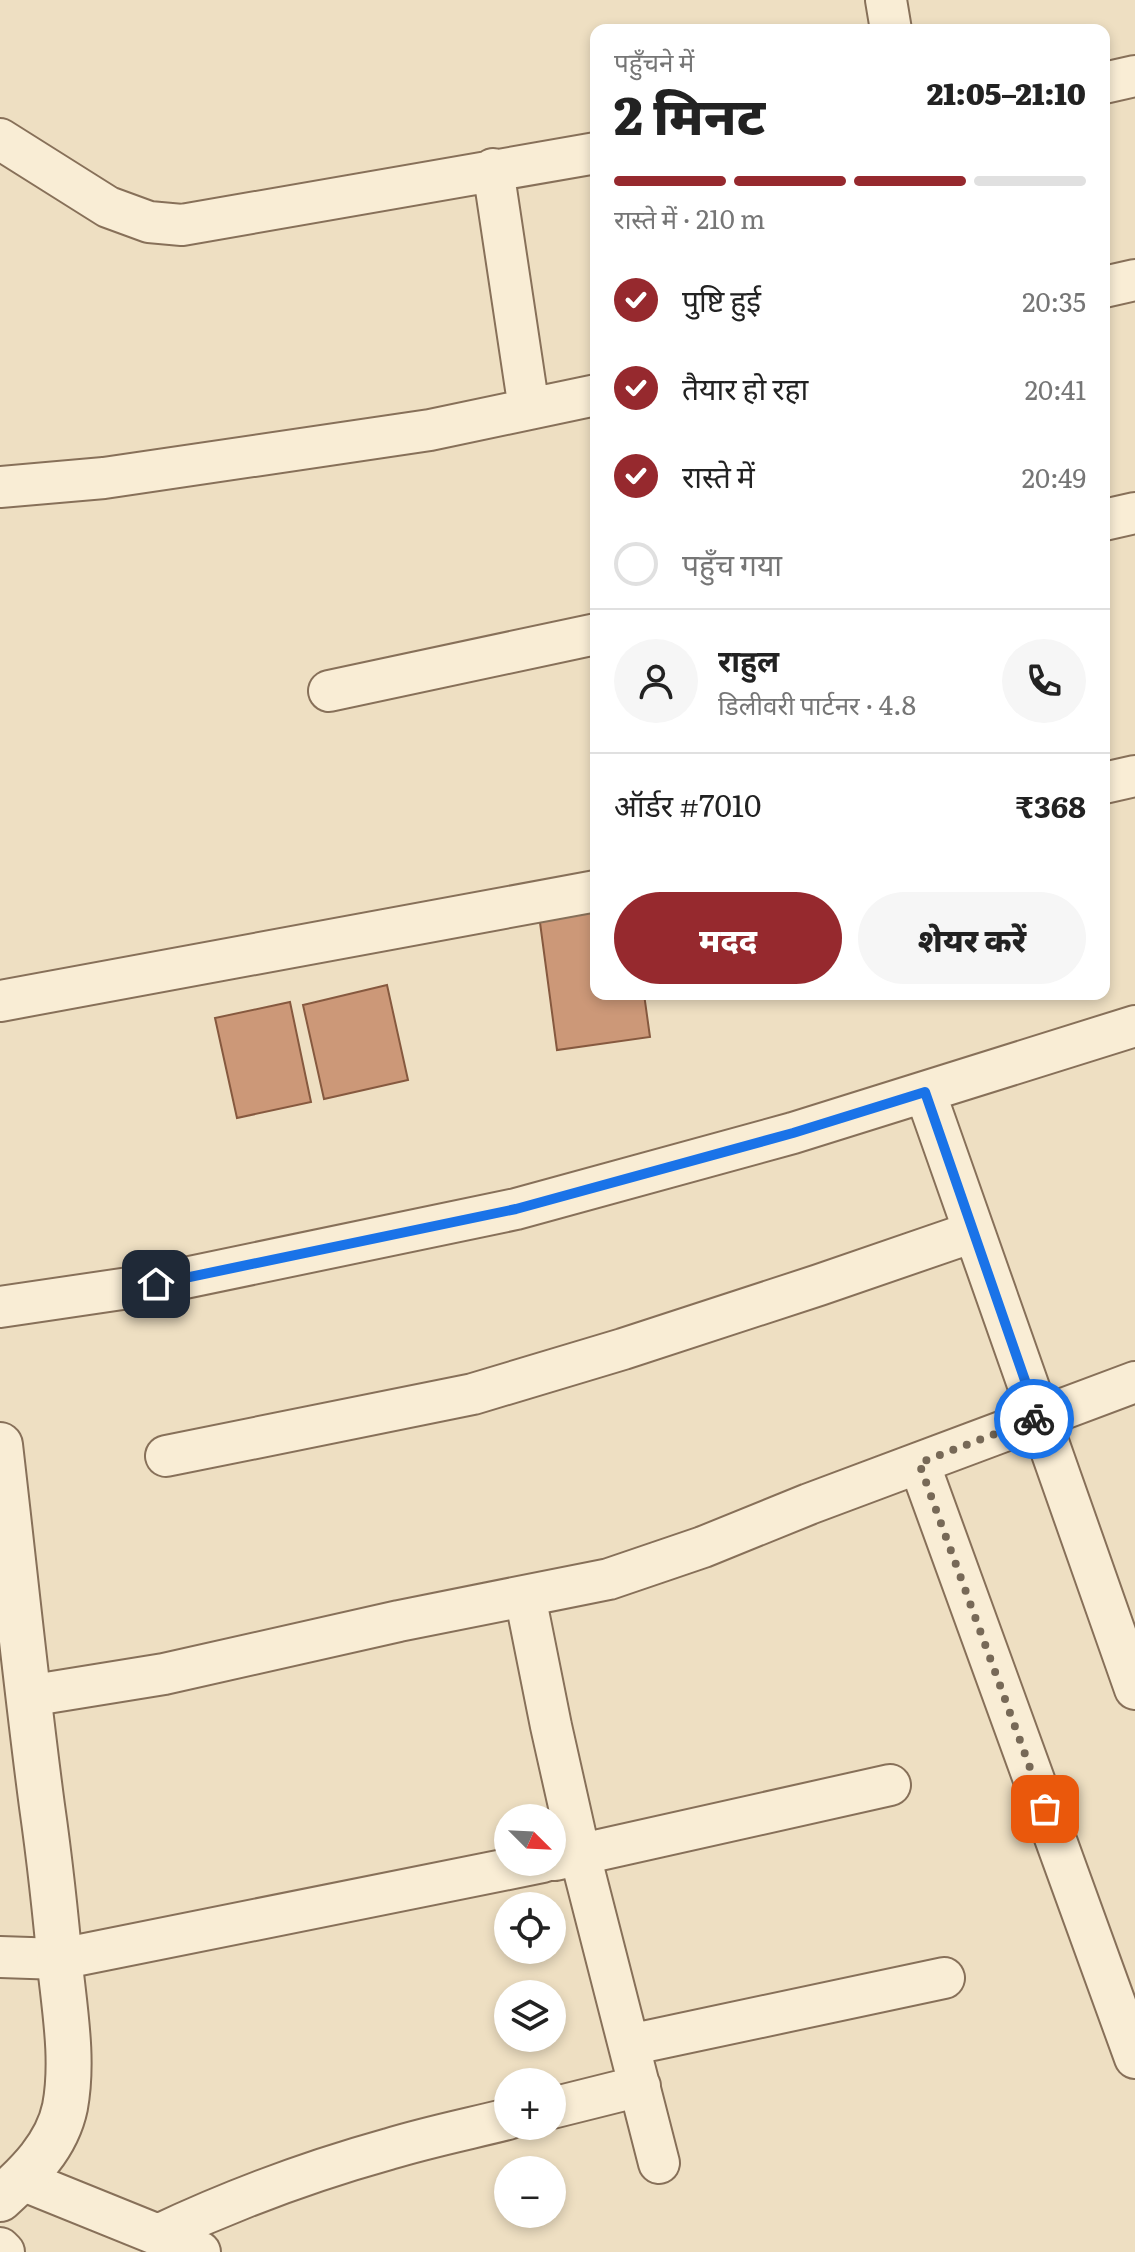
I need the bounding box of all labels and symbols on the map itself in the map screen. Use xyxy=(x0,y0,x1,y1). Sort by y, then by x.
pin xyxy=(122,1250,190,1318)
courier xyxy=(994,1379,1074,1459)
pin xyxy=(1011,1775,1079,1843)
north arrow xyxy=(494,1804,566,1876)

